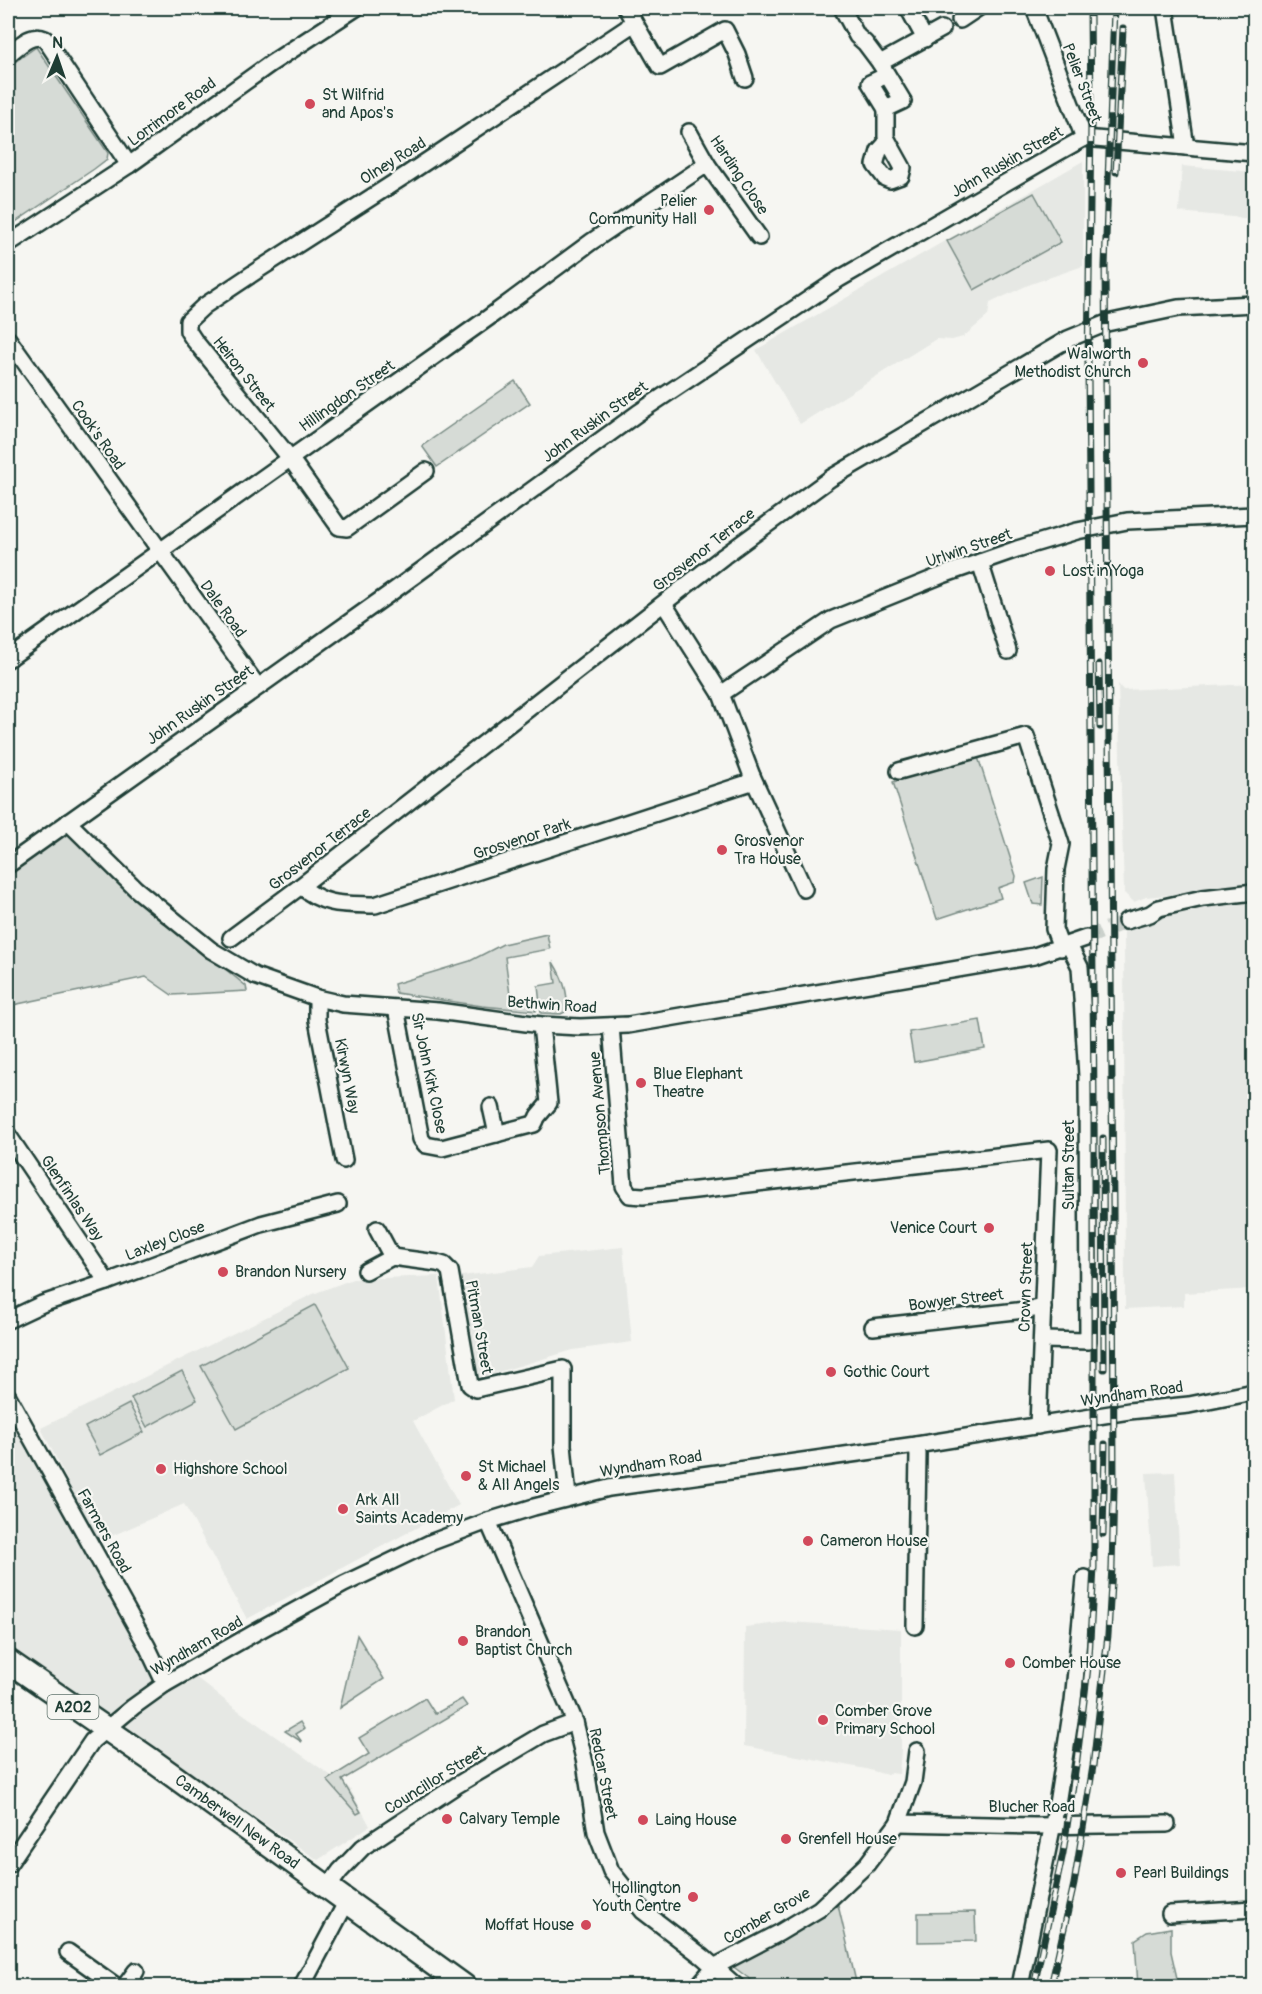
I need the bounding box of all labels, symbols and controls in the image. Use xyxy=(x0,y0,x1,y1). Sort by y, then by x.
north arrow xyxy=(27,27,87,87)
text: N xyxy=(52,33,63,53)
street label: Pelier Street xyxy=(1058,40,1107,126)
street label: Lorrimore Road xyxy=(124,73,220,151)
place label: St Wilfrid and Apos's xyxy=(322,85,393,123)
marker: St Wilfrid and Apos's xyxy=(303,97,317,111)
street label: John Ruskin Street xyxy=(947,122,1067,202)
street label: Harding Close xyxy=(705,132,773,219)
street label: Olney Road xyxy=(356,133,430,189)
place label: Pelier Community Hall xyxy=(589,191,697,229)
marker: Pelier Community Hall xyxy=(702,203,716,217)
street label: Heiron Street xyxy=(208,332,280,416)
place label: Walworth Methodist Church xyxy=(1015,344,1131,382)
street label: Hillingdon Street xyxy=(295,355,399,436)
marker: Walworth Methodist Church xyxy=(1136,356,1150,370)
street label: John Ruskin Street xyxy=(538,377,652,467)
street label: Cook's Road xyxy=(67,396,129,474)
street label: Grosvenor Terrace xyxy=(649,504,759,596)
street label: Urlwin Street xyxy=(923,524,1015,572)
place label: Lost in Yoga xyxy=(1062,561,1144,581)
marker: Lost in Yoga xyxy=(1043,564,1057,578)
street label: Dale Road xyxy=(196,577,250,641)
street label: John Ruskin Street xyxy=(143,660,258,749)
street label: Grosvenor Terrace xyxy=(265,803,375,895)
street label: Grosvenor Park xyxy=(471,814,574,864)
place label: Grosvenor Tra House xyxy=(734,831,804,869)
marker: Grosvenor Tra House xyxy=(715,843,729,857)
street label: Bethwin Road xyxy=(506,992,598,1018)
street label: Sir John Kirk Close xyxy=(406,1011,452,1135)
street label: Kirwyn Way xyxy=(330,1037,364,1116)
street label: Thompson Avenue xyxy=(585,1050,615,1175)
place label: Blue Elephant Theatre xyxy=(653,1064,743,1102)
marker: Blue Elephant Theatre xyxy=(634,1076,648,1090)
street label: Sultan Street xyxy=(1059,1119,1079,1210)
street label: Glenfinlas Way xyxy=(36,1151,108,1245)
street label: Laxley Close xyxy=(122,1217,208,1265)
place label: Venice Court xyxy=(890,1218,978,1238)
marker: Venice Court xyxy=(982,1221,996,1235)
street label: Crown Street xyxy=(1014,1241,1038,1333)
place label: Brandon Nursery xyxy=(235,1262,347,1282)
marker: Brandon Nursery xyxy=(216,1265,230,1279)
street label: Pitman Street xyxy=(461,1278,497,1376)
street label: Bowyer Street xyxy=(907,1284,1005,1316)
place label: Gothic Court xyxy=(843,1362,930,1382)
marker: Gothic Court xyxy=(824,1365,838,1379)
street label: Wyndham Road xyxy=(1080,1377,1184,1411)
street label: Wyndham Road xyxy=(598,1446,704,1482)
place label: St Michael & All Angels xyxy=(478,1457,559,1495)
place label: Highshore School xyxy=(173,1459,288,1479)
marker: Highshore School xyxy=(154,1462,168,1476)
marker: St Michael & All Angels xyxy=(459,1469,473,1483)
street label: Farmers Road xyxy=(73,1485,135,1577)
place label: Ark All Saints Academy xyxy=(355,1490,463,1528)
marker: Ark All Saints Academy xyxy=(336,1502,350,1516)
place label: Cameron House xyxy=(820,1531,928,1551)
marker: Cameron House xyxy=(801,1534,815,1548)
street label: Wyndham Road xyxy=(147,1612,247,1680)
place label: Brandon Baptist Church xyxy=(475,1622,572,1660)
marker: Brandon Baptist Church xyxy=(456,1634,470,1648)
place label: Comber House xyxy=(1022,1653,1121,1673)
marker: Comber House xyxy=(1003,1656,1017,1670)
road number: A202 xyxy=(48,1695,98,1719)
place label: Comber Grove Primary School xyxy=(835,1701,935,1739)
marker: Comber Grove Primary School xyxy=(816,1713,830,1727)
street label: Redcar Street xyxy=(584,1726,622,1822)
street label: Councillor Street xyxy=(381,1741,490,1819)
street label: Camberwell New Road xyxy=(171,1770,303,1874)
street label: Blucher Road xyxy=(989,1797,1075,1817)
place label: Calvary Temple xyxy=(459,1809,560,1829)
place label: Laing House xyxy=(655,1810,737,1830)
marker: Calvary Temple xyxy=(440,1812,454,1826)
marker: Laing House xyxy=(636,1813,650,1827)
place label: Grenfell House xyxy=(798,1829,897,1849)
marker: Grenfell House xyxy=(779,1832,793,1846)
place label: Pearl Buildings xyxy=(1133,1863,1229,1883)
marker: Pearl Buildings xyxy=(1114,1866,1128,1880)
place label: Hollington Youth Centre xyxy=(592,1878,681,1916)
street label: Comber Grove xyxy=(720,1883,814,1949)
marker: Hollington Youth Centre xyxy=(686,1890,700,1904)
place label: Moffat House xyxy=(485,1915,574,1935)
marker: Moffat House xyxy=(579,1918,593,1932)

